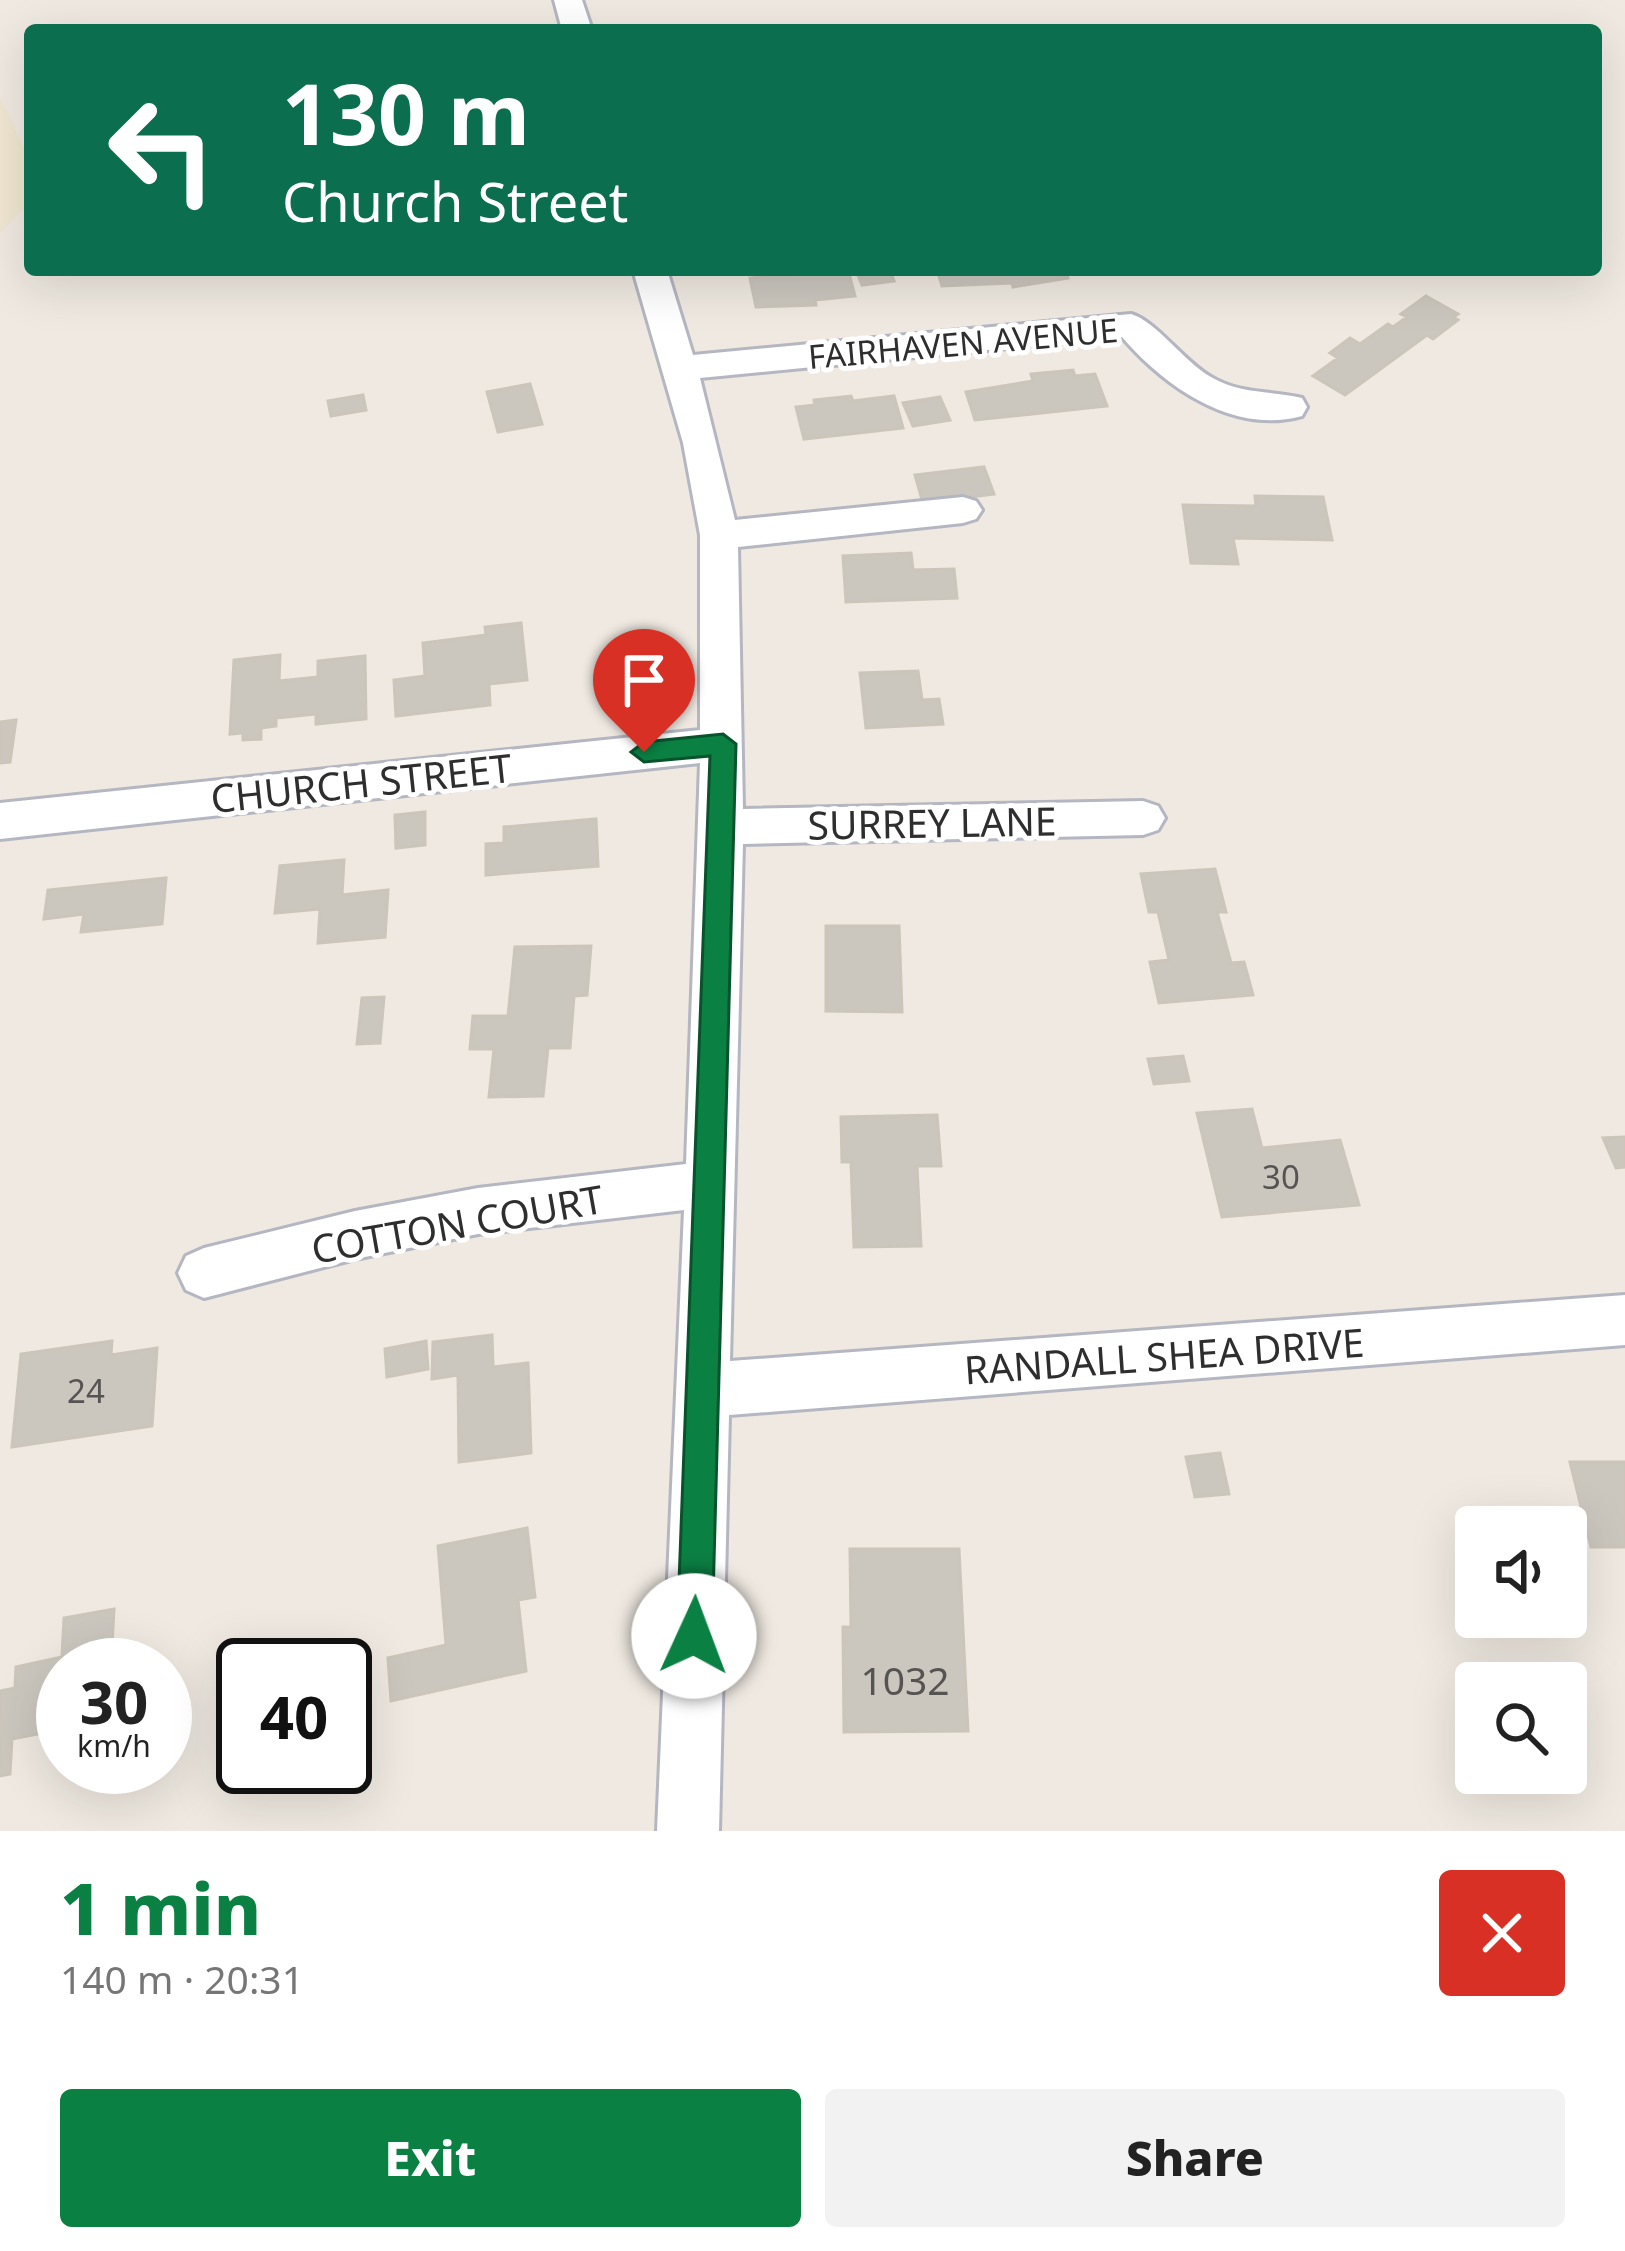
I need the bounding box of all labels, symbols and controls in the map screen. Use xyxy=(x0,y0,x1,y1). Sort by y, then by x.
text: 130 m xyxy=(282,55,530,170)
icon: left xyxy=(84,72,240,228)
text: Church Street xyxy=(282,164,628,238)
street label: FAIRHAVEN AVENUE xyxy=(806,307,1120,379)
pin xyxy=(593,629,695,752)
icon: arrive xyxy=(611,647,677,713)
street label: CHURCH STREET xyxy=(208,740,514,824)
street label: SURREY LANE xyxy=(807,793,1057,851)
house number: 30 xyxy=(1262,1154,1300,1199)
street label: COTTON COURT xyxy=(307,1171,607,1275)
street label: RANDALL SHEA DRIVE xyxy=(962,1315,1366,1395)
house number: 24 xyxy=(67,1368,105,1413)
map controls xyxy=(1455,1506,1587,1794)
button: sound xyxy=(1455,1506,1587,1638)
position arrow xyxy=(631,1573,757,1699)
speed limit sign: 40 xyxy=(216,1638,372,1794)
house number: 1032 xyxy=(860,1653,950,1706)
text: 30 xyxy=(80,1660,148,1742)
button: search xyxy=(1455,1662,1587,1794)
text: km/h xyxy=(77,1725,151,1766)
text: 1 min xyxy=(60,1858,261,1956)
button: close xyxy=(1439,1870,1565,1996)
text: 140 m · 20:31 xyxy=(60,1952,304,2005)
button: Exit xyxy=(60,2089,801,2227)
button: Share xyxy=(825,2089,1565,2227)

